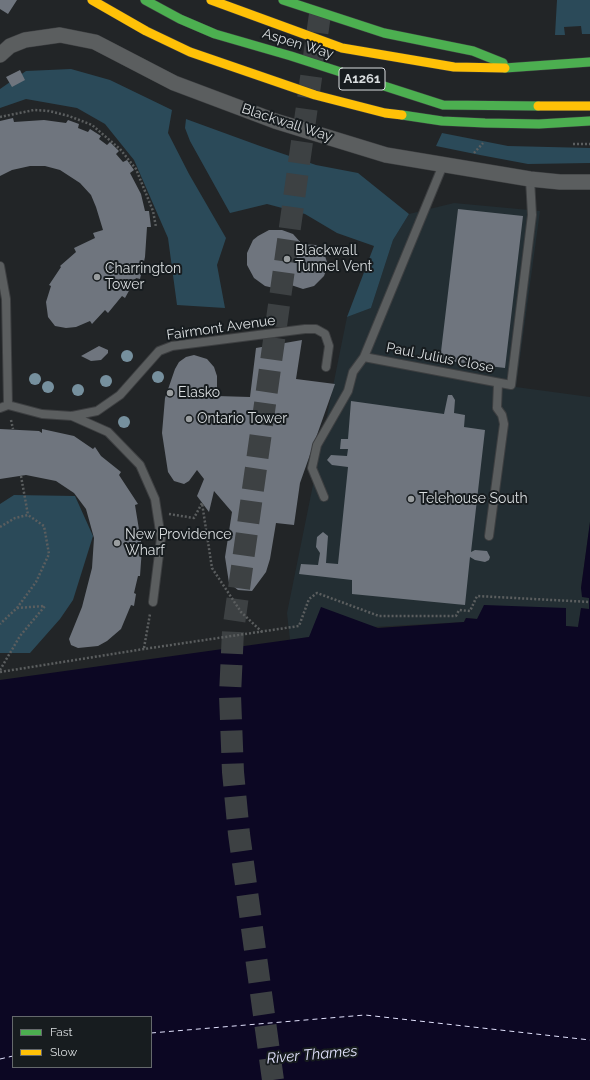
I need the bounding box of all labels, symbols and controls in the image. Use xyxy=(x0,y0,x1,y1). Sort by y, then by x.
street label: Aspen Way xyxy=(260,25,336,63)
road number: A1261 xyxy=(339,68,385,90)
street label: Blackwall Way xyxy=(239,100,335,146)
place label: Blackwall Tunnel Vent xyxy=(295,243,372,276)
marker: Blackwall Tunnel Vent xyxy=(282,254,292,264)
place label: Charrington Tower xyxy=(105,261,181,294)
marker: Charrington Tower xyxy=(92,272,102,282)
street label: Fairmont Avenue xyxy=(166,312,276,344)
street label: Paul Julius Close xyxy=(385,339,495,377)
place label: Elasko xyxy=(178,385,220,401)
marker: Elasko xyxy=(165,388,175,398)
place label: Ontario Tower xyxy=(197,411,287,427)
marker: Ontario Tower xyxy=(184,414,194,424)
place label: Telehouse South xyxy=(419,491,528,507)
marker: Telehouse South xyxy=(406,494,416,504)
place label: New Providence Wharf xyxy=(125,527,232,560)
marker: New Providence Wharf xyxy=(112,538,122,548)
legend xyxy=(12,1016,152,1068)
text: Fast xyxy=(50,1025,73,1039)
water label: River Thames xyxy=(266,1042,358,1068)
text: Slow xyxy=(50,1045,77,1059)

